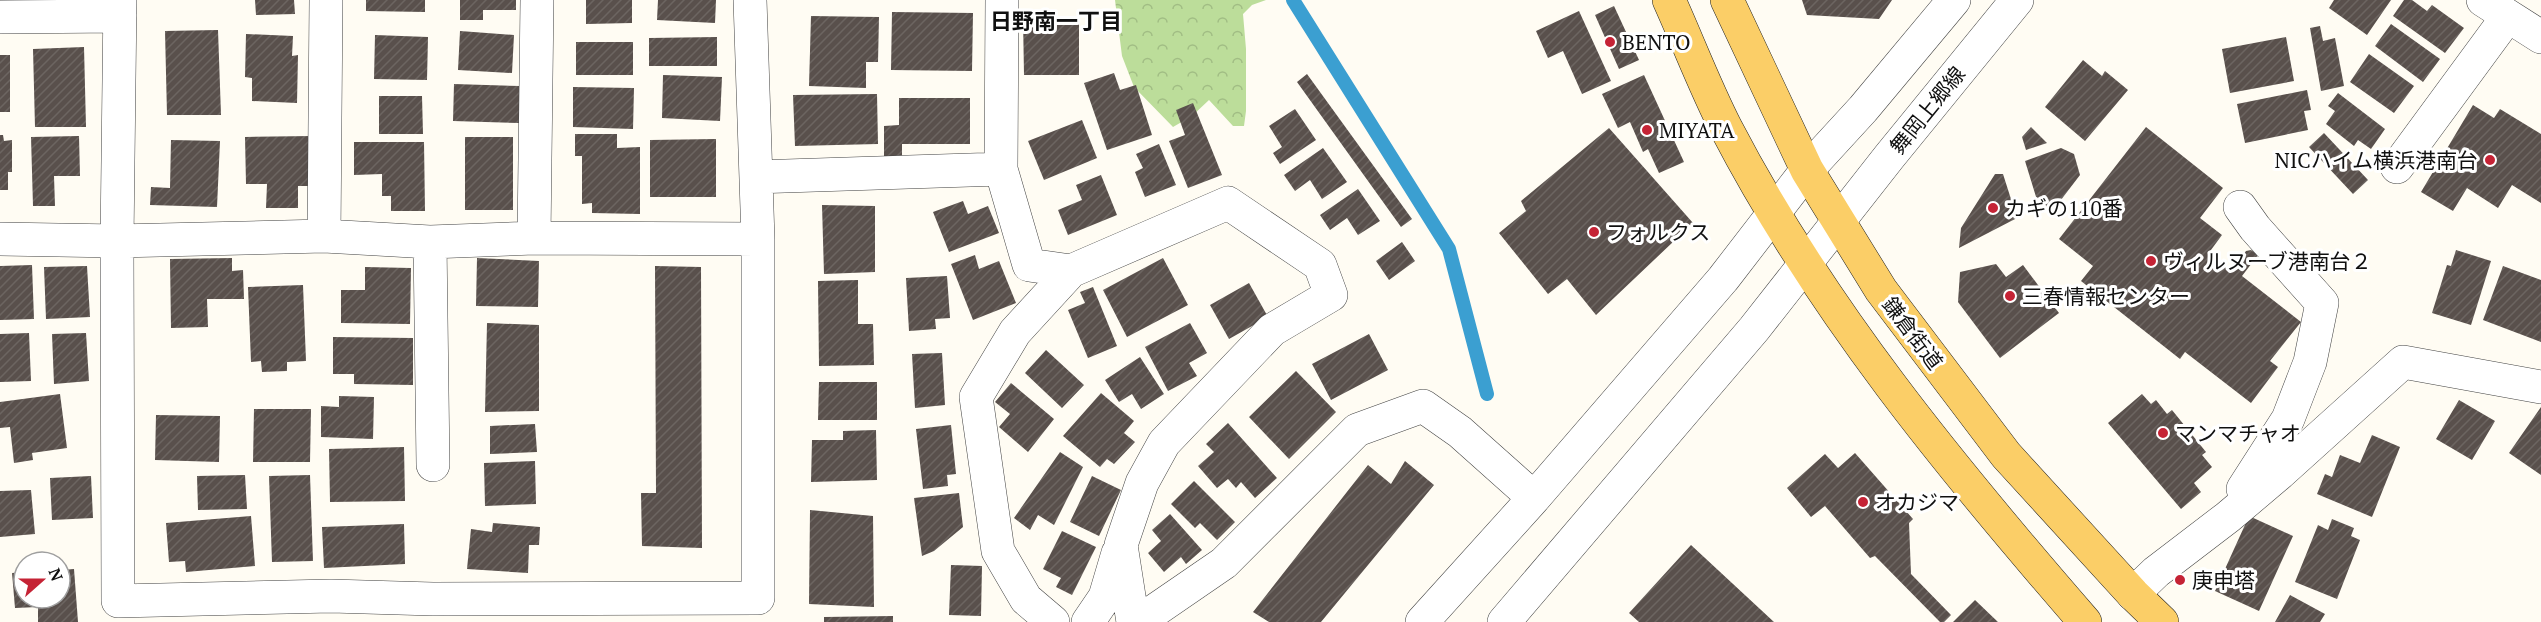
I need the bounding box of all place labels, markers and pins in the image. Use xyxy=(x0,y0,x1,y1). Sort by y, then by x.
place label: BENTO xyxy=(1622,28,1691,56)
marker: BENTO xyxy=(1603,35,1617,49)
place label: MIYATA xyxy=(1659,116,1735,144)
marker: MIYATA xyxy=(1640,123,1654,137)
place label: NICハイム横浜港南台 xyxy=(2275,146,2478,174)
marker: NICハイム横浜港南台 xyxy=(2483,153,2497,167)
place label: カギの110番 xyxy=(2005,194,2123,222)
marker: カギの110番 xyxy=(1986,201,2000,215)
place label: フォルクス xyxy=(1606,218,1710,246)
marker: フォルクス xyxy=(1587,225,1601,239)
place label: ヴィルヌーブ港南台２ xyxy=(2163,247,2372,275)
marker: ヴィルヌーブ港南台２ xyxy=(2144,254,2158,268)
place label: 三春情報センター xyxy=(2022,282,2190,310)
marker: 三春情報センター xyxy=(2003,289,2017,303)
place label: マンマチャオ xyxy=(2175,419,2301,447)
marker: マンマチャオ xyxy=(2156,426,2170,440)
place label: オカジマ xyxy=(1875,488,1959,516)
marker: オカジマ xyxy=(1856,495,1870,509)
place label: 庚申塔 xyxy=(2192,566,2255,594)
marker: 庚申塔 xyxy=(2173,573,2187,587)

